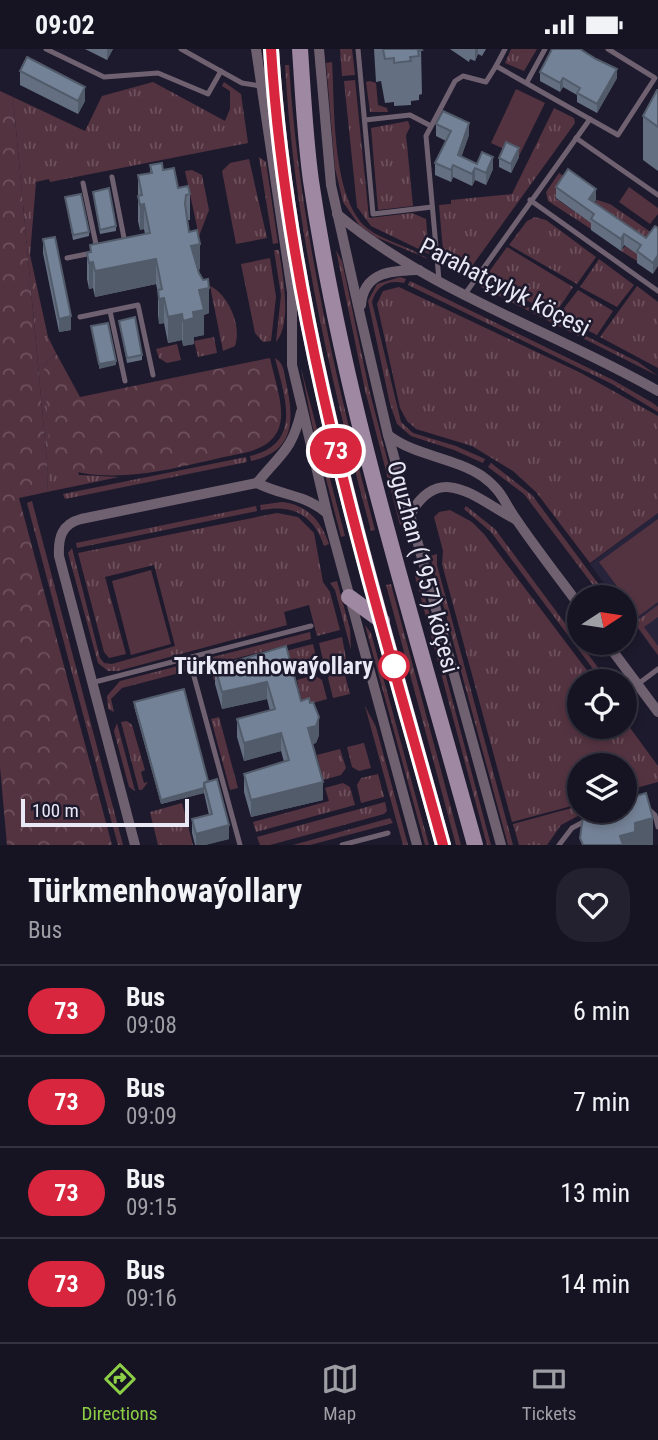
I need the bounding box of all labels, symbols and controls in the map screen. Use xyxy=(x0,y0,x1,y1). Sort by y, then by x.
text: 09:02 xyxy=(35,10,95,40)
street label: Parahatçylyk köçesi xyxy=(415,232,595,342)
line badge: 73 xyxy=(304,428,368,474)
text: 73 xyxy=(324,437,348,465)
street label: Oguzhan (1957) köçesi xyxy=(381,458,465,676)
north arrow xyxy=(567,585,637,655)
map controls xyxy=(567,585,637,823)
marker: Türkmenhowaýollary xyxy=(379,651,409,681)
place label: Türkmenhowaýollary xyxy=(174,652,373,680)
button: locate xyxy=(567,669,637,739)
button: layers xyxy=(567,753,637,823)
scale bar xyxy=(21,796,189,828)
text: 100 m xyxy=(32,799,79,822)
button: heart xyxy=(556,868,630,942)
text: Türkmenhowaýollary xyxy=(28,871,302,910)
text: Bus xyxy=(28,917,62,944)
text: Bus xyxy=(126,982,165,1012)
text: 6 min xyxy=(573,996,630,1026)
text: 73 xyxy=(54,997,79,1025)
text: 09:08 xyxy=(126,1012,177,1039)
text: Bus xyxy=(126,1073,165,1103)
text: 7 min xyxy=(573,1087,630,1117)
text: 73 xyxy=(54,1088,79,1116)
text: 09:09 xyxy=(126,1103,177,1130)
text: Bus xyxy=(126,1164,165,1194)
text: 13 min xyxy=(560,1178,630,1208)
text: 73 xyxy=(54,1179,79,1207)
text: 09:15 xyxy=(126,1194,177,1221)
text: Bus xyxy=(126,1255,165,1285)
text: 14 min xyxy=(560,1269,630,1299)
text: 73 xyxy=(54,1270,79,1298)
text: 09:16 xyxy=(126,1285,177,1312)
tab: Directions xyxy=(82,1360,157,1425)
tab: Map xyxy=(321,1360,359,1425)
tab: Tickets xyxy=(522,1360,576,1425)

